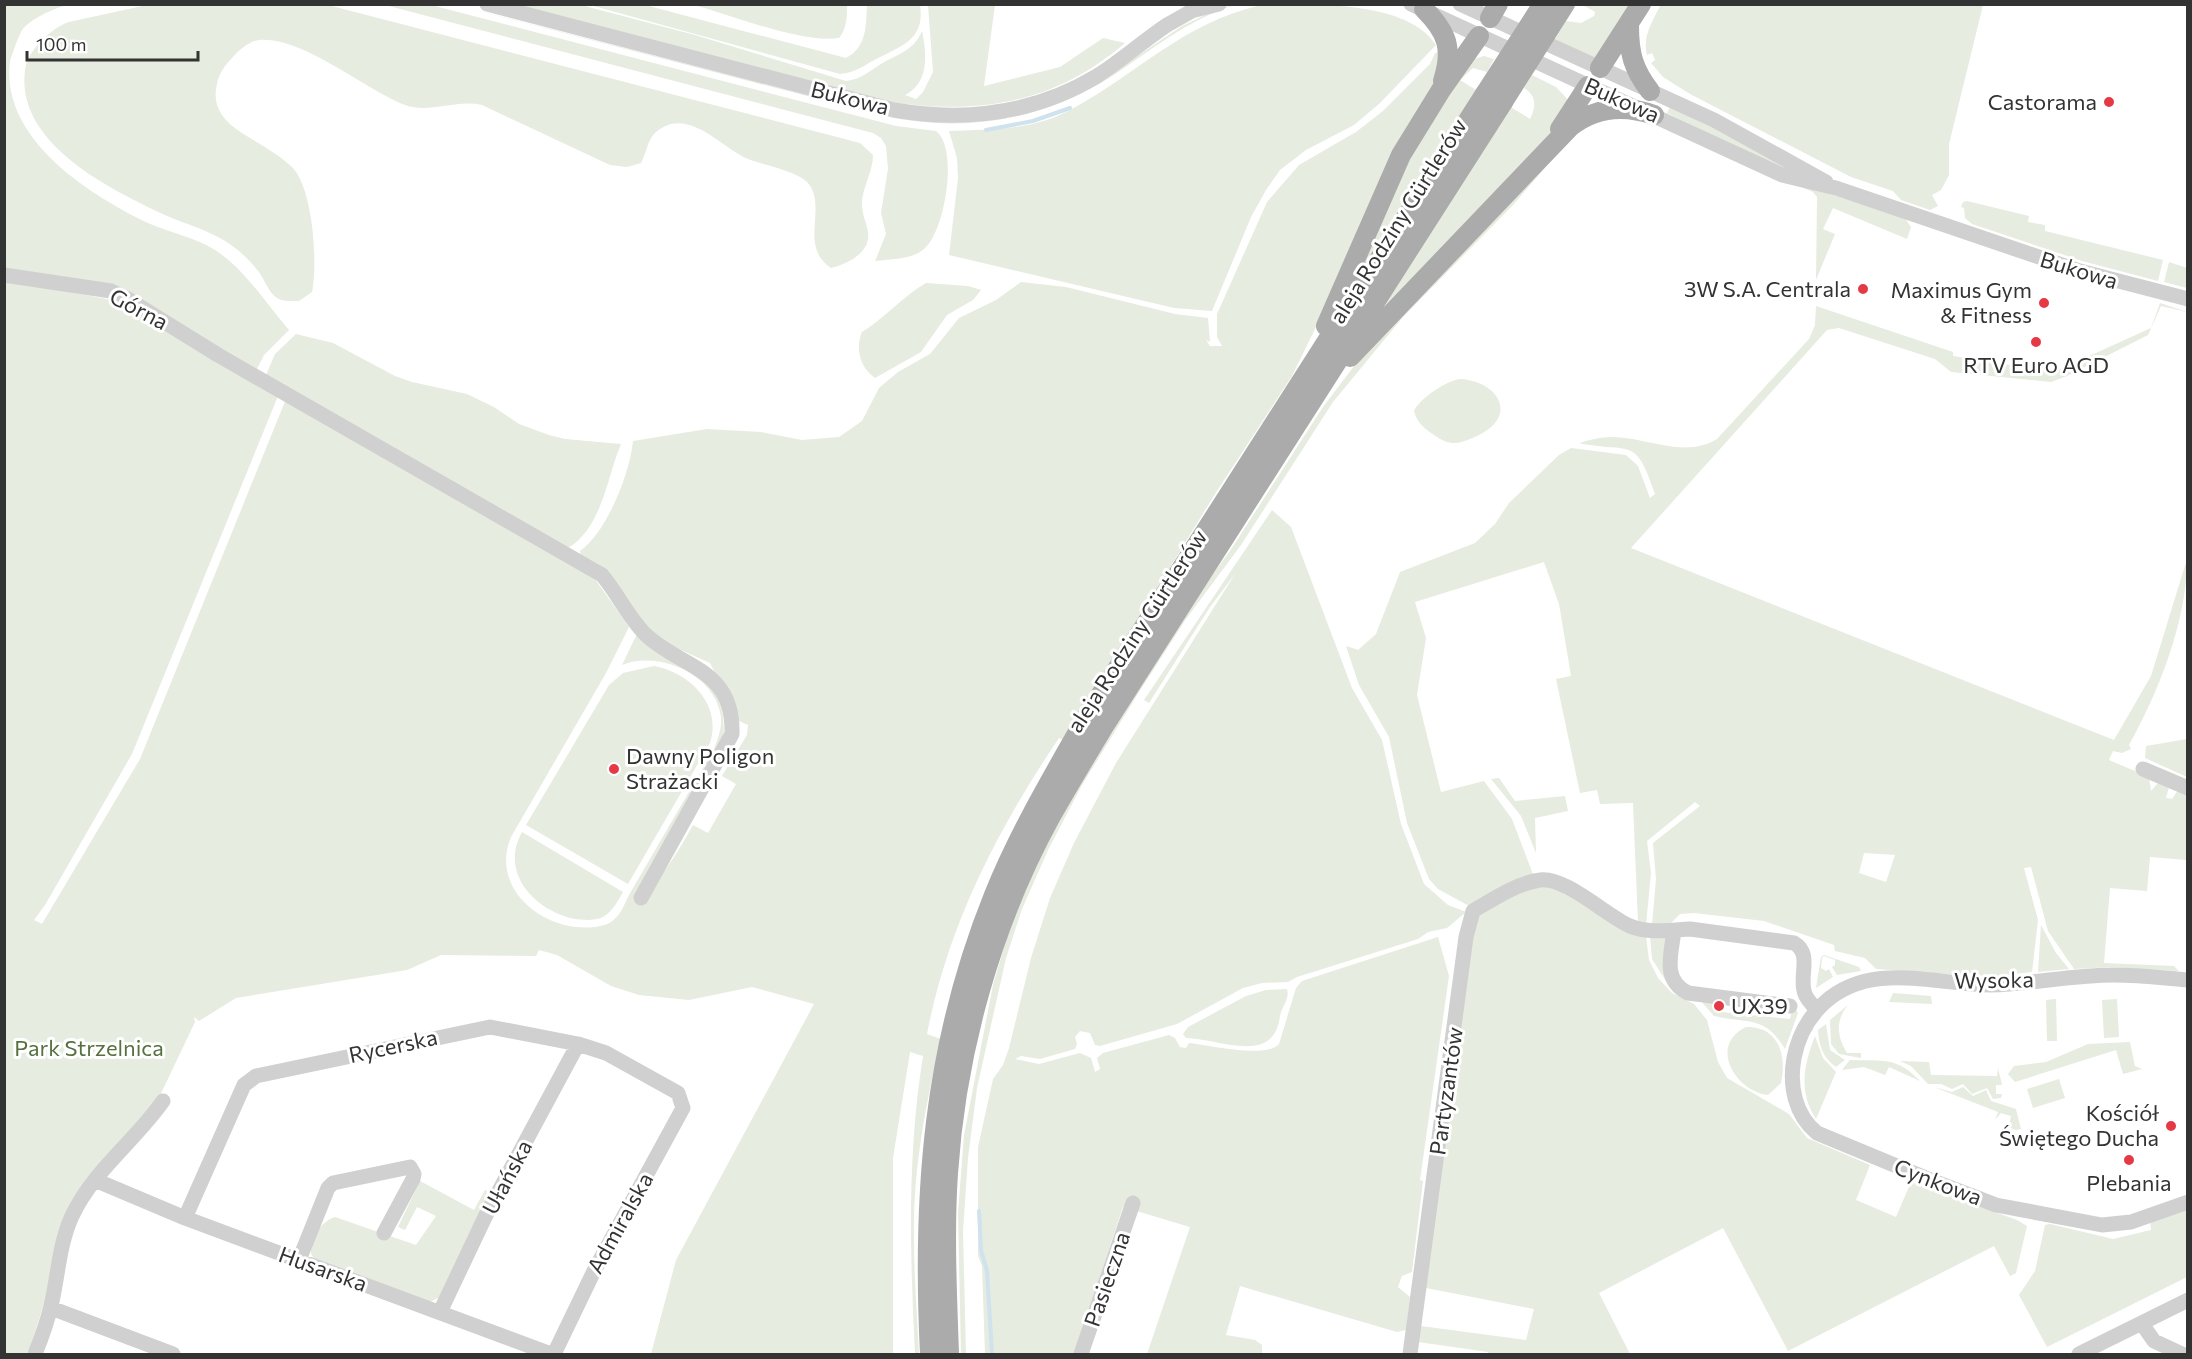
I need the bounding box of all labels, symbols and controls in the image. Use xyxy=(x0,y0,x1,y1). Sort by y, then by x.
scale bar xyxy=(27,24,198,62)
text: 100 m xyxy=(36,33,86,55)
street label: Bukowa xyxy=(1580,71,1664,128)
street label: Bukowa xyxy=(808,75,892,120)
place label: Castorama xyxy=(1988,88,2097,115)
marker: Castorama xyxy=(2102,95,2116,109)
street label: aleja Rodziny Gürtlerów xyxy=(1323,113,1472,328)
street label: Bukowa xyxy=(2037,245,2121,294)
place label: 3W S.A. Centrala xyxy=(1684,275,1851,302)
place label: Maximus Gym & Fitness xyxy=(1890,276,2032,328)
street label: Górna xyxy=(105,282,173,335)
marker: 3W S.A. Centrala xyxy=(1856,282,1870,296)
marker: Maximus Gym & Fitness xyxy=(2037,296,2051,310)
marker: RTV Euro AGD xyxy=(2029,335,2043,349)
place label: RTV Euro AGD xyxy=(1963,351,2109,378)
street label: aleja Rodziny Gürtlerów xyxy=(1061,524,1213,737)
place label: Dawny Poligon Strażacki xyxy=(626,742,774,794)
marker: Dawny Poligon Strażacki xyxy=(607,762,621,776)
street label: Wysoka xyxy=(1954,965,2034,994)
place label: UX39 xyxy=(1731,992,1788,1019)
marker: UX39 xyxy=(1712,999,1726,1013)
street label: Rycerska xyxy=(346,1023,440,1068)
street label: Partyzantów xyxy=(1423,1025,1468,1157)
park label: Park Strzelnica xyxy=(14,1034,164,1061)
place label: Kościół Świętego Ducha xyxy=(1999,1099,2159,1151)
marker: Kościół Świętego Ducha xyxy=(2164,1119,2178,1133)
street label: Ułańska xyxy=(476,1135,537,1219)
street label: Cynkowa xyxy=(1891,1152,1986,1211)
marker: Plebania xyxy=(2122,1153,2136,1167)
street label: Admiralska xyxy=(581,1168,658,1278)
place label: Plebania xyxy=(2086,1169,2172,1196)
street label: Pasieczna xyxy=(1078,1228,1135,1330)
street label: Husarska xyxy=(275,1240,371,1297)

